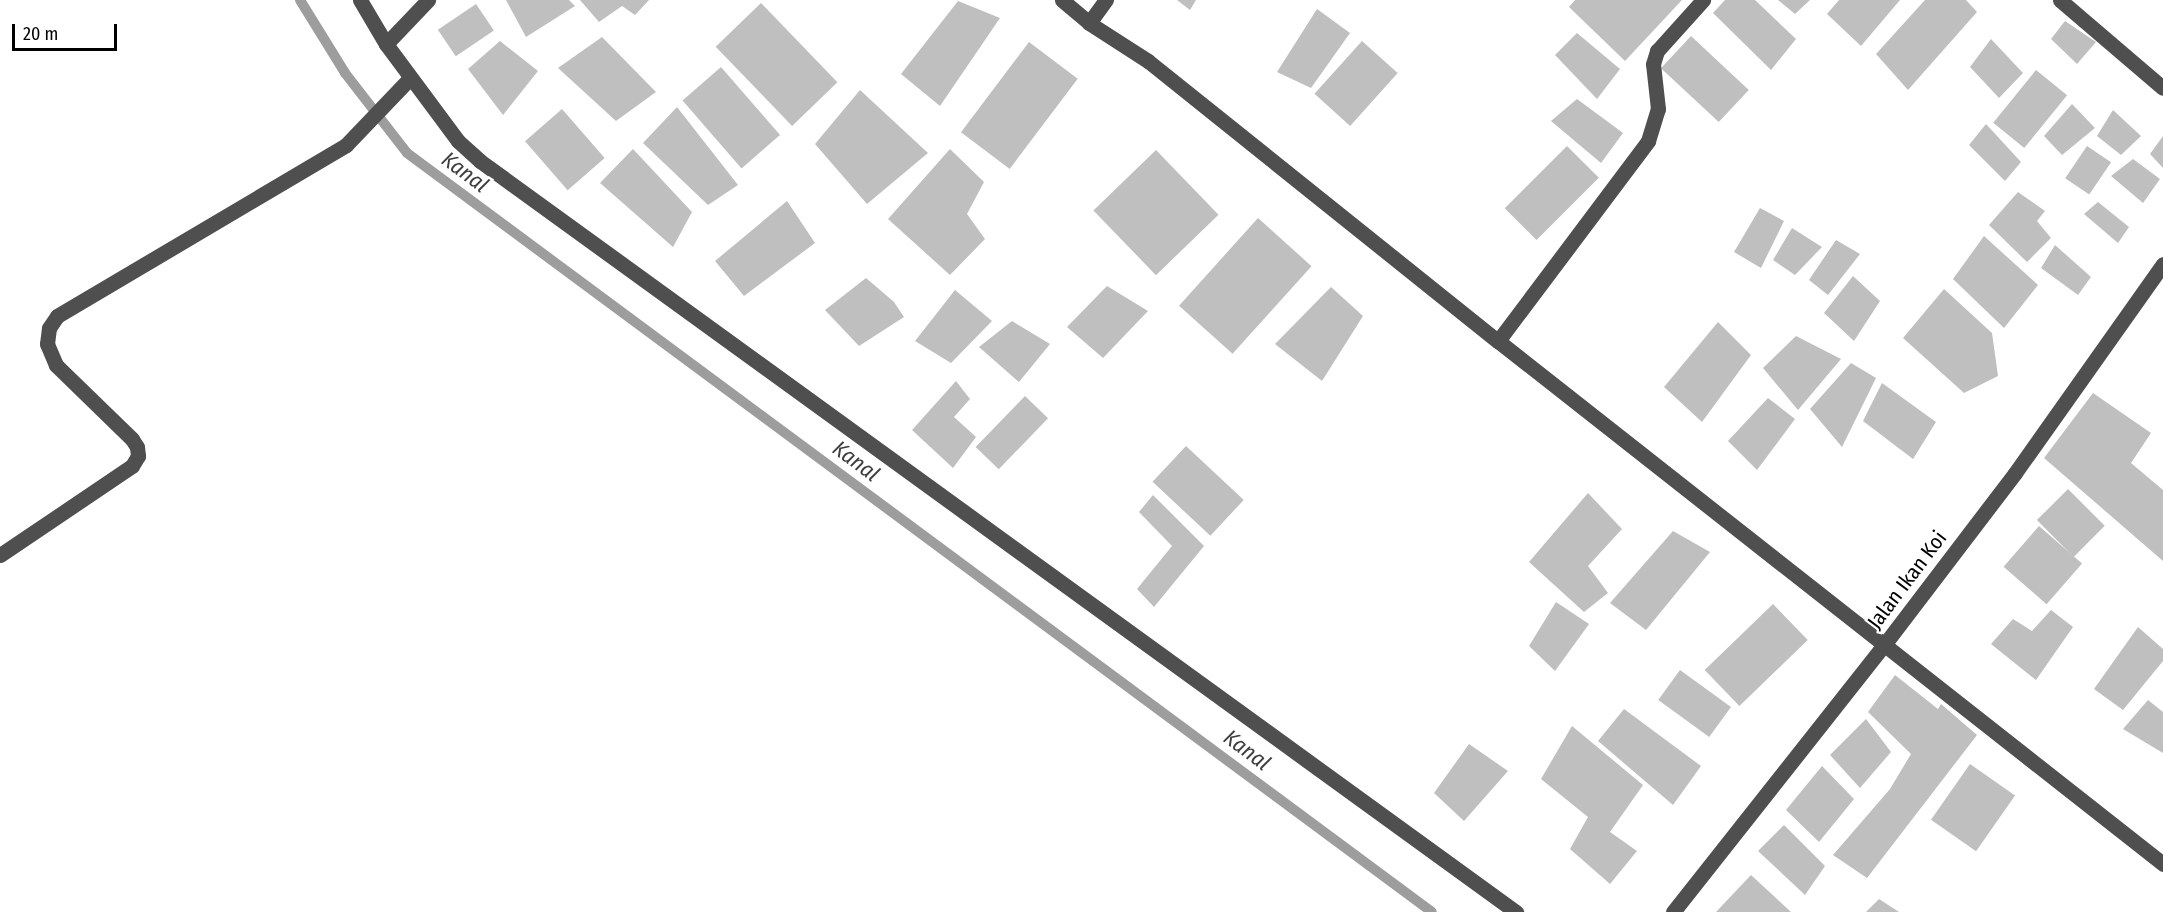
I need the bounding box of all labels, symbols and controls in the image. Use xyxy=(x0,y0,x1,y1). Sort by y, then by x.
scale bar xyxy=(15,12,120,50)
text: 20 m xyxy=(23,23,58,45)
water label: Kanal xyxy=(436,146,494,198)
water label: Kanal xyxy=(827,435,885,487)
street label: Jalan Ikan Koi xyxy=(1862,526,1952,634)
water label: Kanal xyxy=(1218,724,1276,776)

